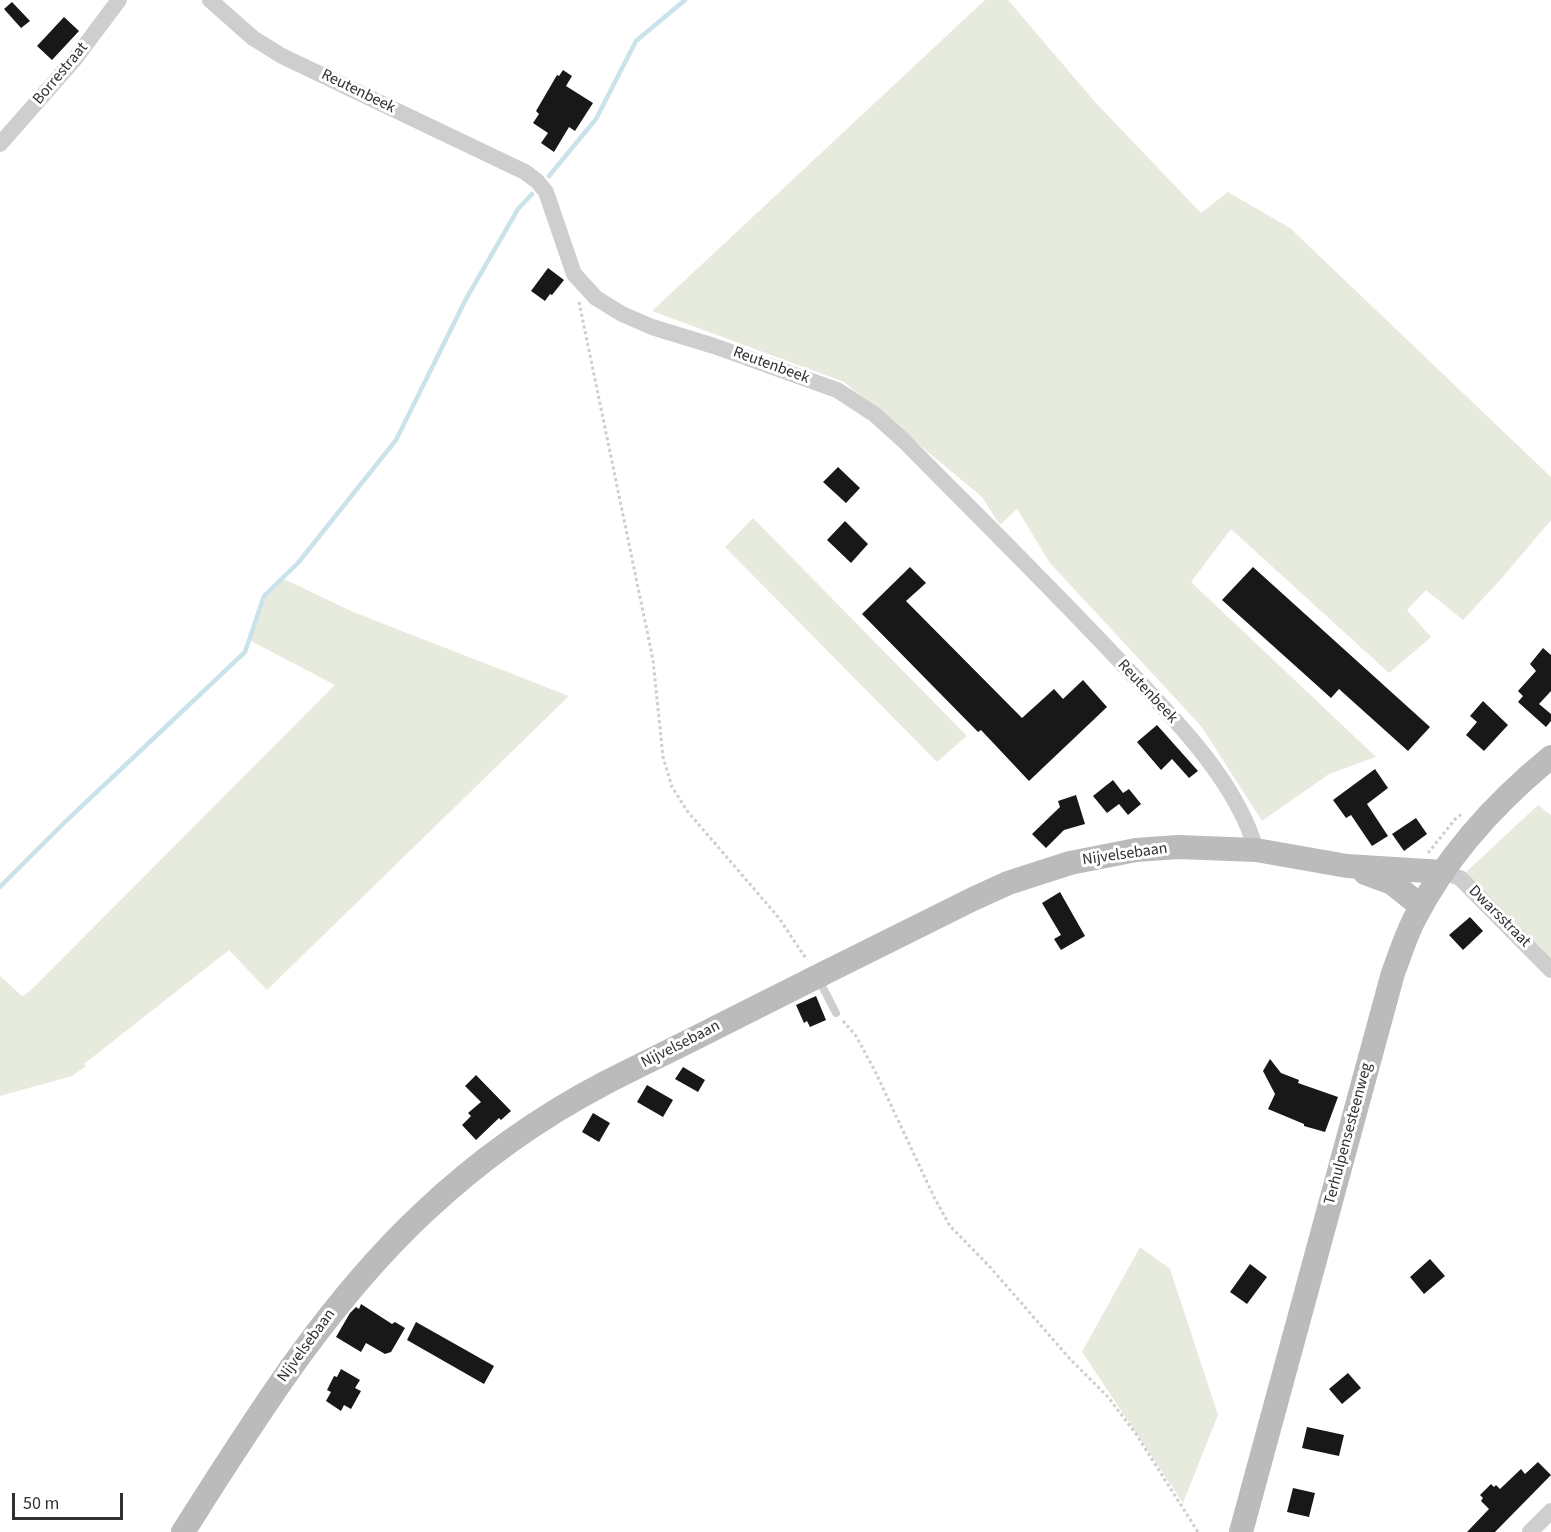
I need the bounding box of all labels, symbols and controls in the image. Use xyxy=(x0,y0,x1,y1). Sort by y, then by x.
street label: Borrestraat xyxy=(29,39,93,109)
street label: Reutenbeek xyxy=(318,66,398,118)
street label: Reutenbeek xyxy=(730,343,812,389)
street label: Reutenbeek xyxy=(1113,656,1181,728)
street label: Nijvelsebaan xyxy=(1081,840,1169,870)
street label: Dwarsstraat xyxy=(1464,882,1534,952)
street label: Nijvelsebaan xyxy=(638,1017,724,1073)
street label: Terhulpensesteenweg xyxy=(1321,1061,1377,1207)
street label: Nijvelsebaan xyxy=(274,1306,340,1386)
scale bar xyxy=(15,1481,126,1519)
text: 50 m xyxy=(23,1491,59,1516)

